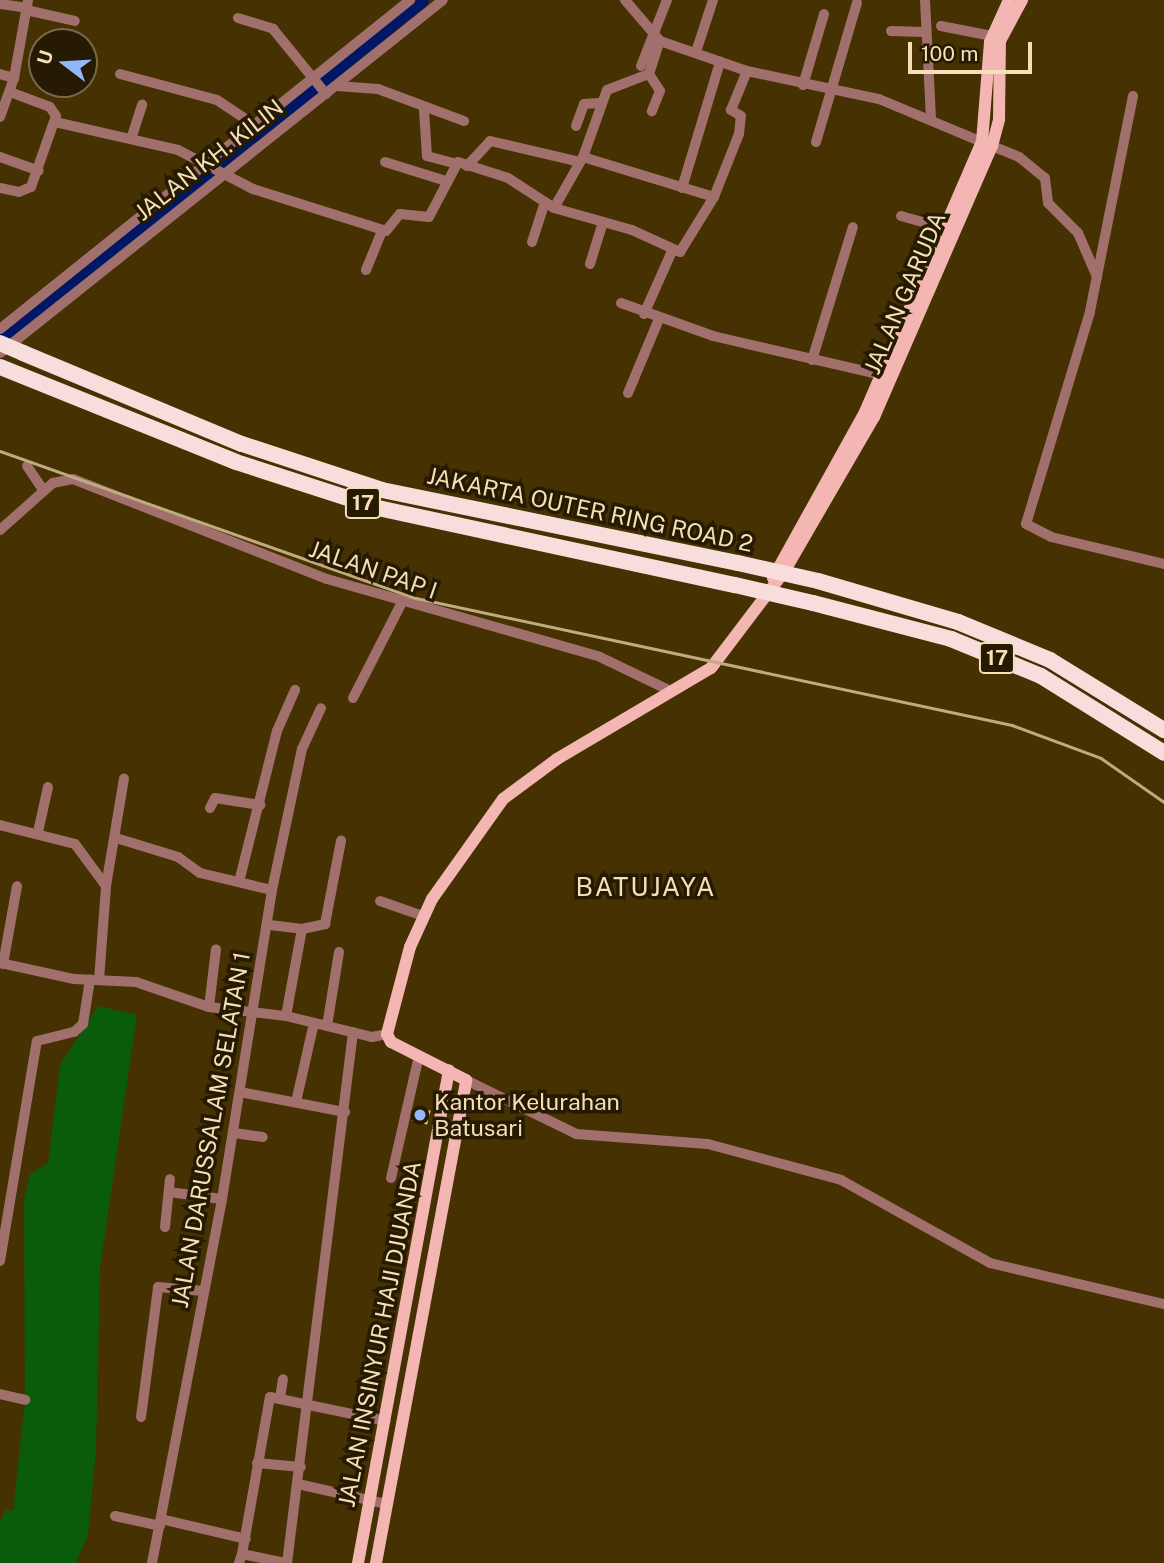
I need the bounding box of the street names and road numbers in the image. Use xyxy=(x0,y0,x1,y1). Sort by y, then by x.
street label: JALAN KH. KILIN xyxy=(129,93,289,227)
street label: JALAN GARUDA xyxy=(858,208,952,378)
street label: JAKARTA OUTER RING ROAD 2 xyxy=(425,462,755,558)
road number: 17 xyxy=(344,486,382,520)
street label: JALAN PAP I xyxy=(305,535,441,605)
road number: 17 xyxy=(978,640,1016,676)
street label: JALAN DARUSSALAM SELATAN 1 xyxy=(166,950,256,1310)
street label: JALAN INSINYUR HAJI DJUANDA xyxy=(333,1159,427,1509)

